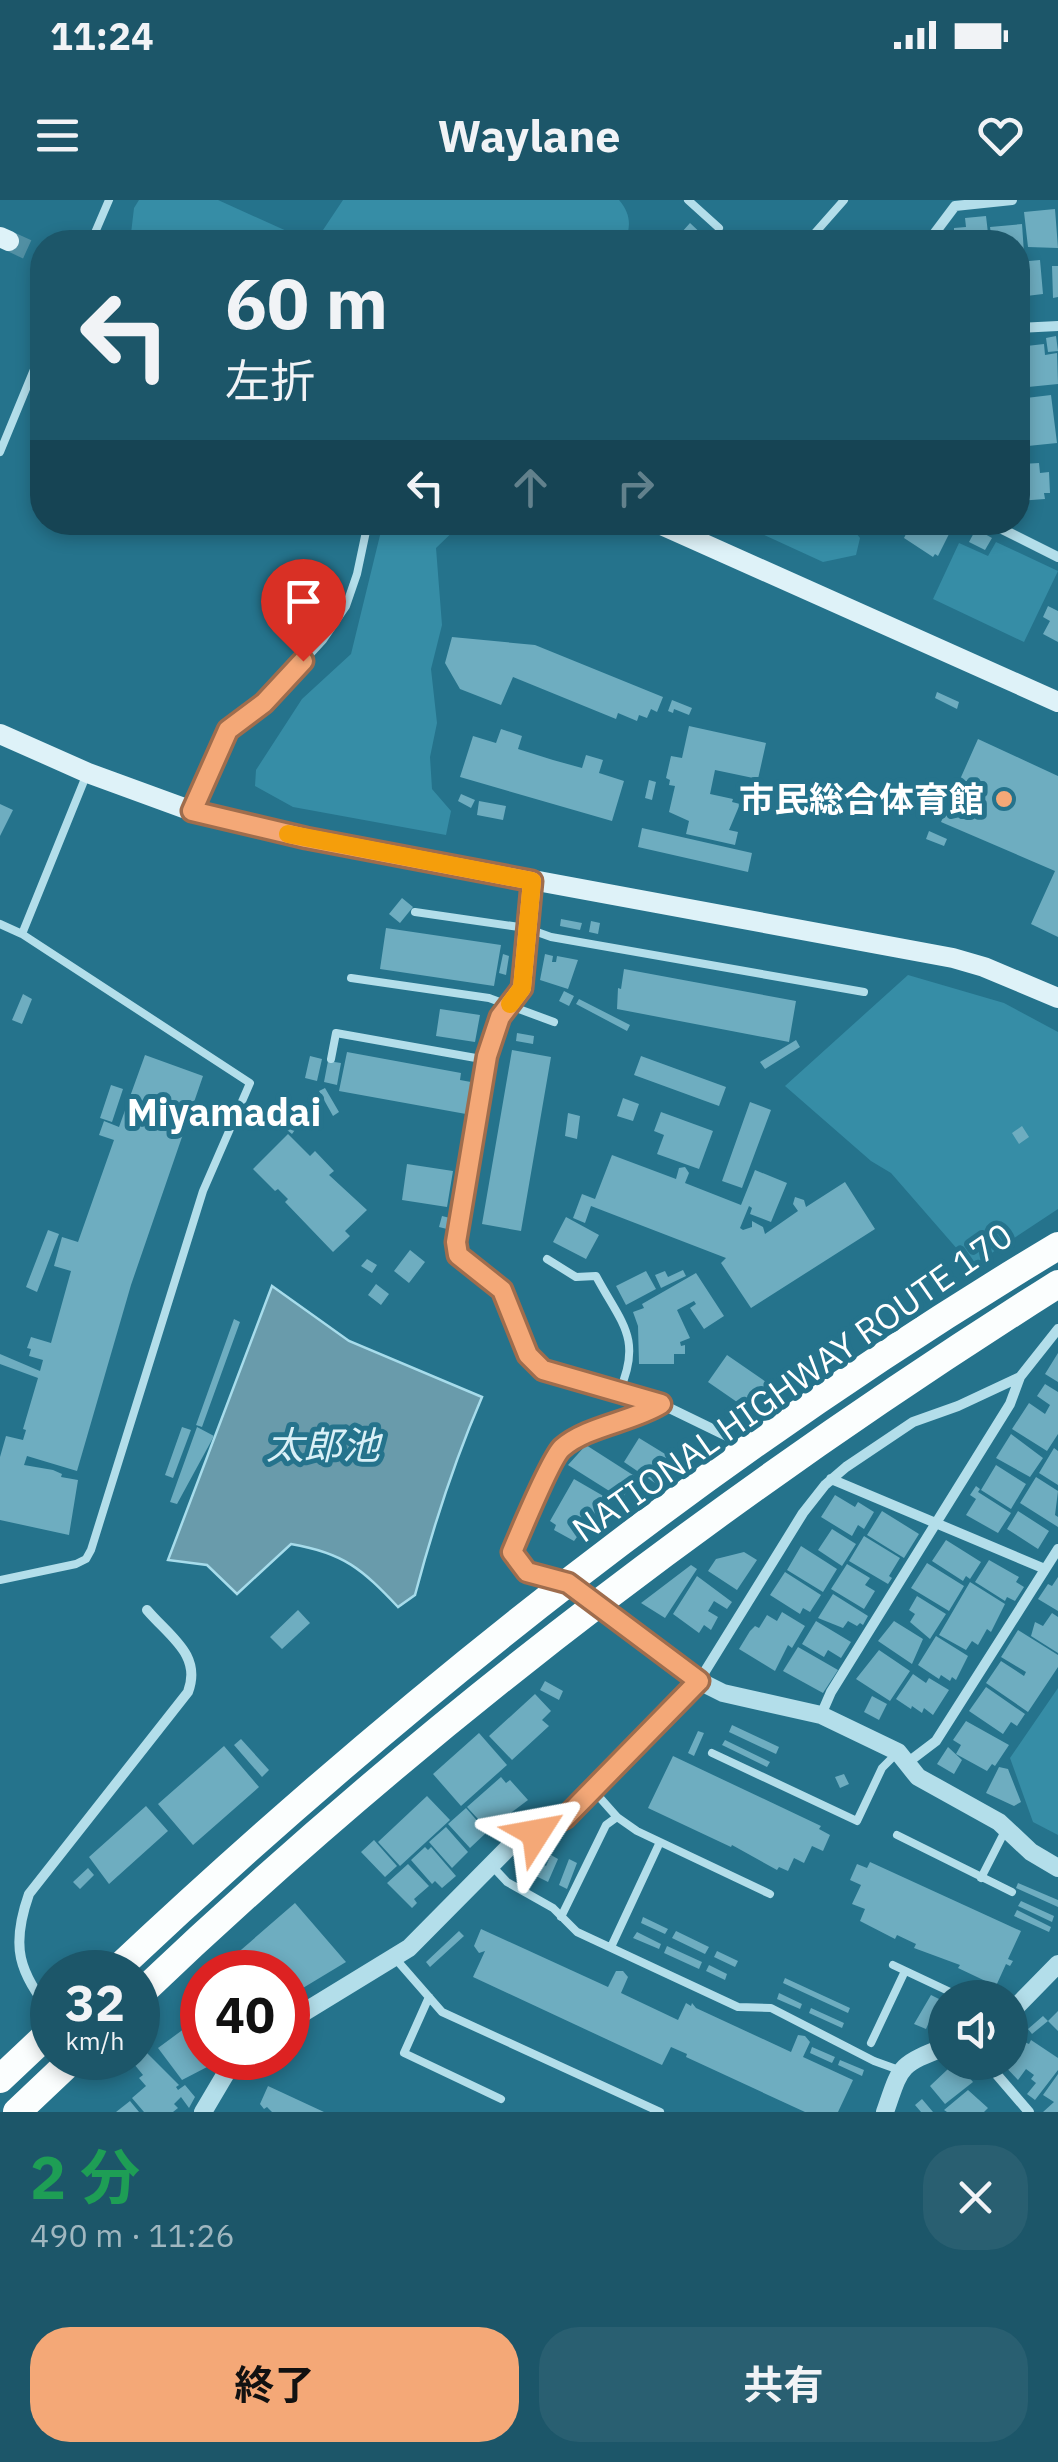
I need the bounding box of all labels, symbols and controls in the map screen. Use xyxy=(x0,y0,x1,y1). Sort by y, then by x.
text: 11:24 xyxy=(50,11,154,60)
text: Waylane xyxy=(437,106,621,164)
icon: menu xyxy=(30,108,85,163)
icon: heart xyxy=(973,108,1028,163)
text: 60 m xyxy=(225,257,388,348)
icon: left xyxy=(60,270,190,400)
text: 左折 xyxy=(225,351,315,409)
icon: left xyxy=(398,460,453,515)
icon: ahead xyxy=(503,460,558,515)
icon: right xyxy=(608,460,663,515)
pin xyxy=(261,559,346,662)
icon: arrive xyxy=(276,574,331,629)
place label: 市民総合体育館 xyxy=(739,776,984,822)
marker: 市民総合体育館 xyxy=(993,788,1015,810)
district label: Miyamadai xyxy=(127,1087,321,1136)
street label: NATIONAL HIGHWAY ROUTE 170 xyxy=(563,1212,1021,1552)
water label: 太郎池 xyxy=(266,1420,384,1469)
position arrow xyxy=(484,1781,588,1885)
speed limit sign: 40 xyxy=(180,1950,310,2080)
text: 32 xyxy=(65,1970,125,2035)
map controls xyxy=(928,1980,1028,2080)
button: sound xyxy=(928,1980,1028,2080)
text: km/h xyxy=(66,2024,124,2057)
text: 2 分 xyxy=(30,2137,140,2216)
button: close xyxy=(923,2145,1028,2250)
text: 490 m · 11:26 xyxy=(30,2214,235,2256)
button: 終了 xyxy=(30,2327,519,2442)
button: 共有 xyxy=(539,2327,1028,2442)

